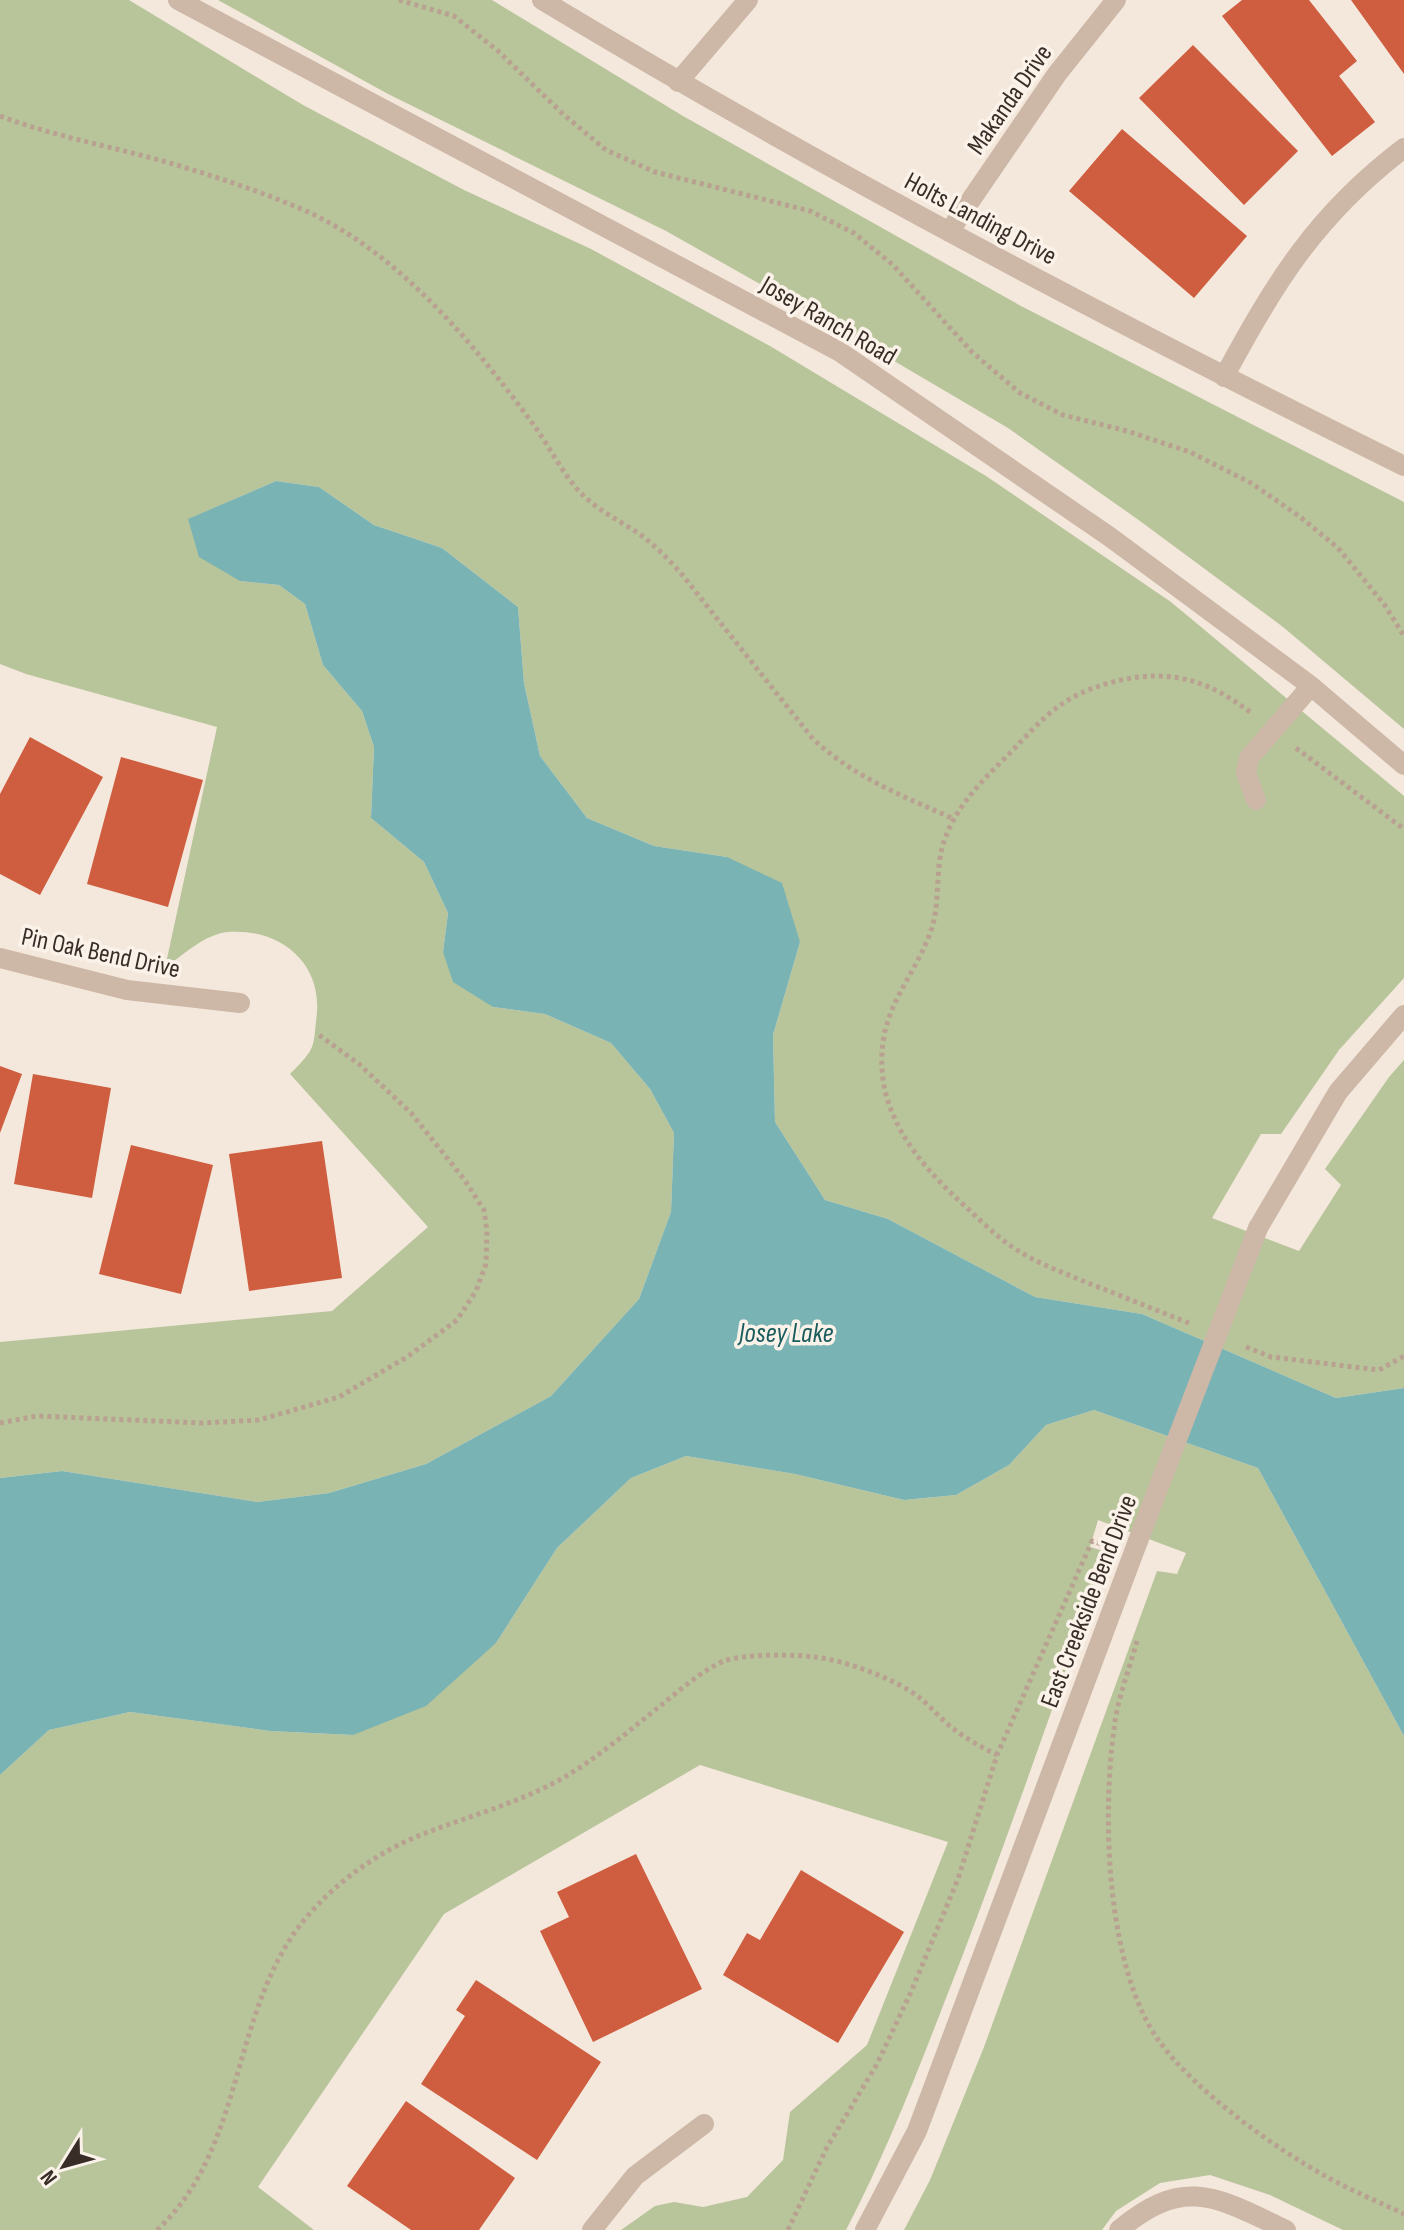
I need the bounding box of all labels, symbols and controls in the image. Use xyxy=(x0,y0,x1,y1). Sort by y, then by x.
street label: Makanda Drive xyxy=(961,39,1059,161)
street label: Holts Landing Drive xyxy=(899,166,1062,272)
street label: Josey Ranch Road xyxy=(754,269,902,373)
street label: Pin Oak Bend Drive xyxy=(19,922,183,985)
water label: Josey Lake xyxy=(737,1317,833,1350)
street label: East Creekside Bend Drive xyxy=(1035,1491,1144,1712)
north arrow xyxy=(24,2126,104,2206)
text: N xyxy=(35,2164,64,2190)

